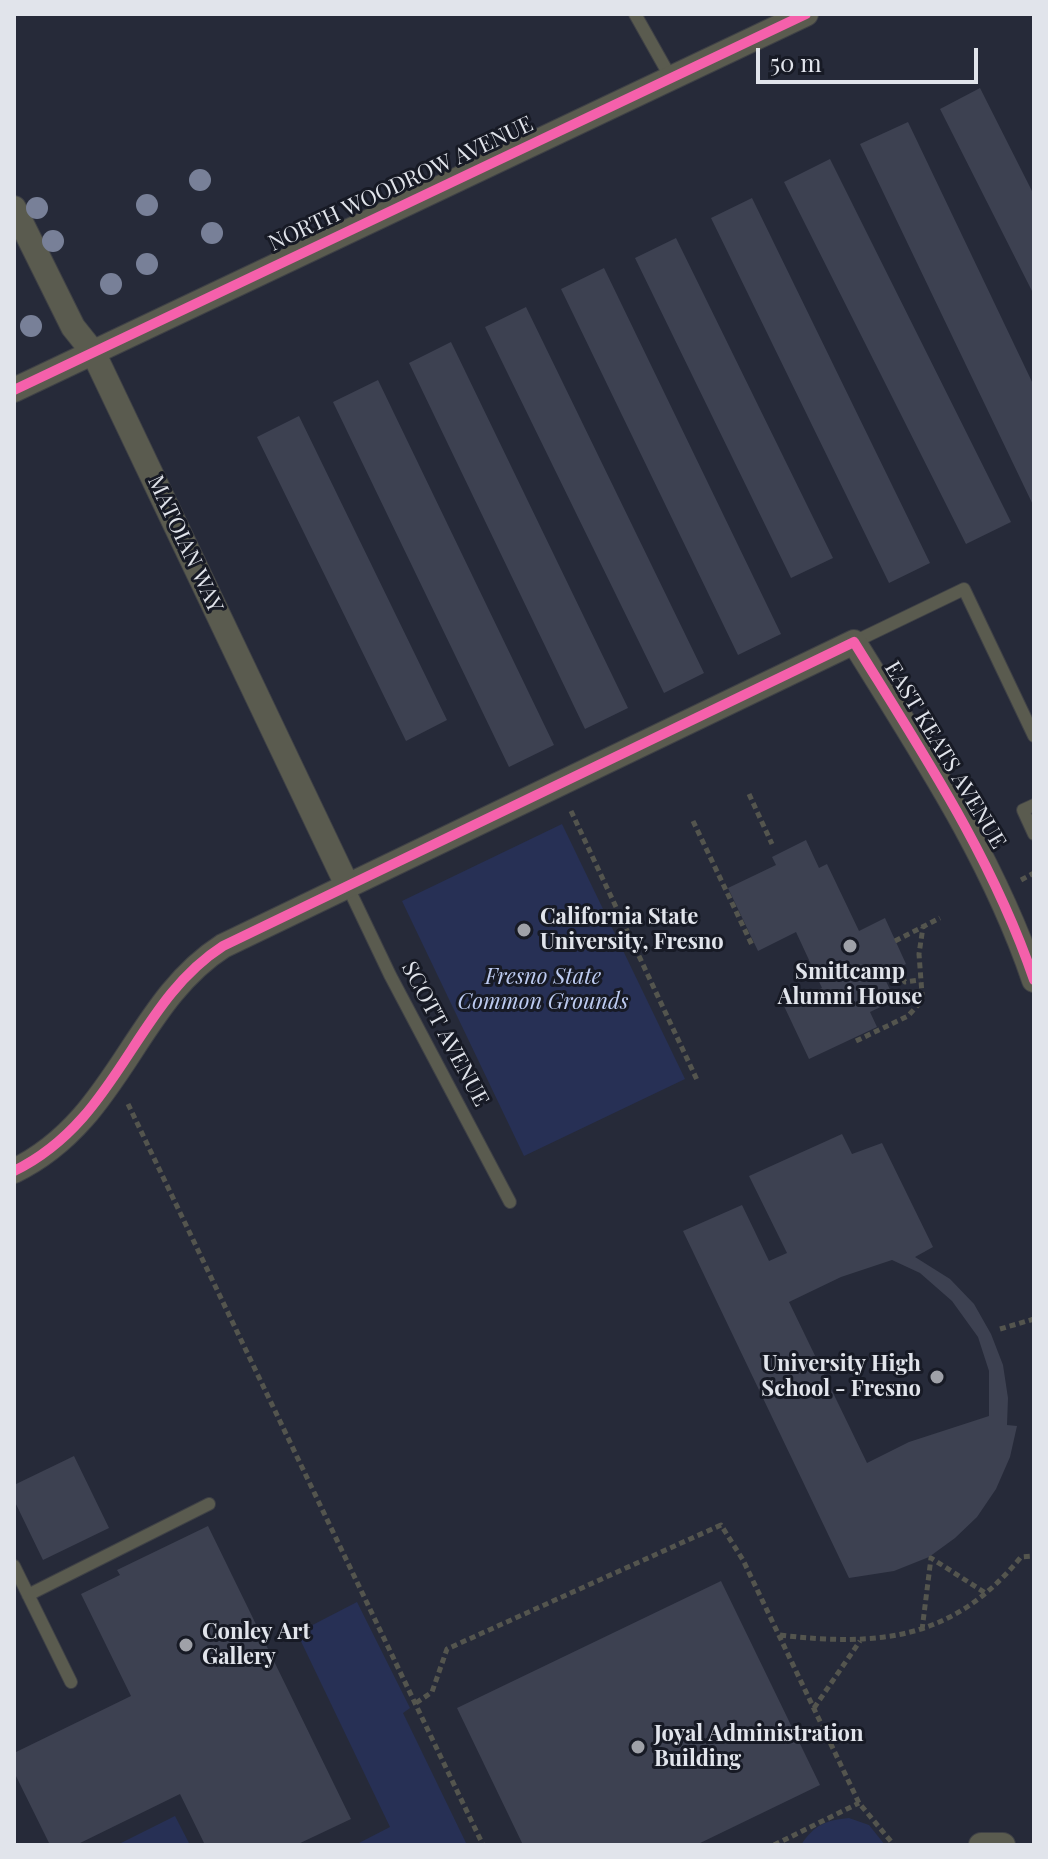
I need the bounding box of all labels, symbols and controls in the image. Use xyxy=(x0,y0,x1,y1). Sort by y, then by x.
scale bar xyxy=(760,32,982,82)
text: 50 m xyxy=(770,46,822,78)
street label: NORTH WOODROW AVENUE xyxy=(265,111,537,257)
street label: MATOIAN WAY xyxy=(142,471,228,617)
street label: EAST KEATS AVENUE xyxy=(879,657,1011,853)
place label: California State University, Fresno xyxy=(540,904,724,956)
marker: California State University, Fresno xyxy=(515,921,533,939)
marker: Smittcamp Alumni House xyxy=(841,937,859,955)
street label: SCOTT AVENUE xyxy=(396,957,494,1111)
place label: Smittcamp Alumni House xyxy=(778,959,922,1010)
park label: Fresno State Common Grounds xyxy=(458,964,628,1016)
place label: University High School - Fresno xyxy=(761,1351,921,1402)
marker: University High School - Fresno xyxy=(928,1368,946,1386)
place label: Conley Art Gallery xyxy=(202,1619,310,1670)
marker: Conley Art Gallery xyxy=(177,1636,195,1654)
place label: Joyal Administration Building xyxy=(654,1721,864,1772)
marker: Joyal Administration Building xyxy=(629,1738,647,1756)

